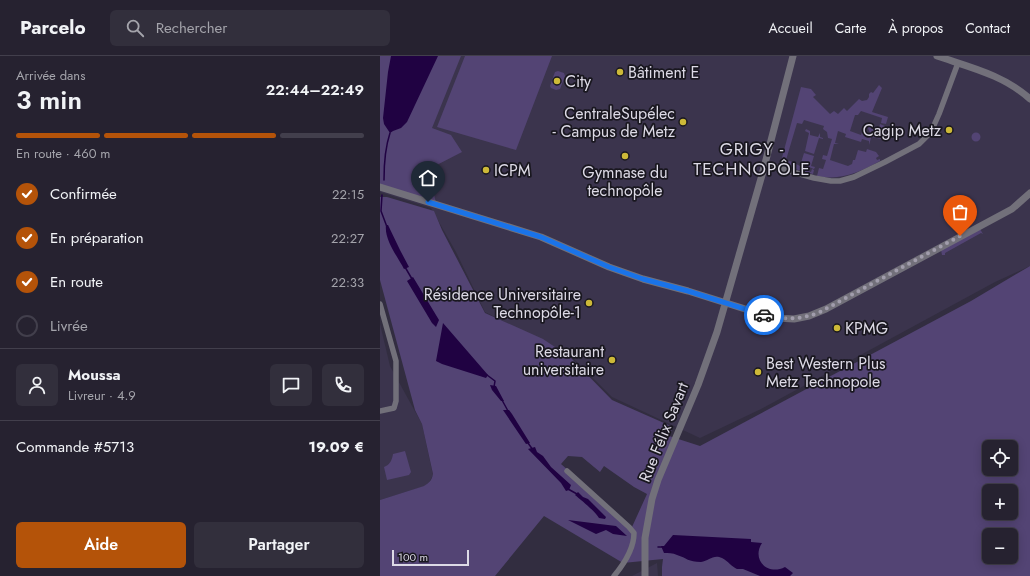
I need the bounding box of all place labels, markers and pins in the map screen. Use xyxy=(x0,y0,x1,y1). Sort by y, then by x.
place label: Bâtiment E xyxy=(628,61,699,84)
marker: Bâtiment E xyxy=(615,67,625,77)
place label: City xyxy=(565,70,592,93)
marker: City xyxy=(552,76,562,86)
place label: CentraleSupélec - Campus de Metz xyxy=(552,102,676,143)
marker: CentraleSupélec - Campus de Metz xyxy=(678,117,688,127)
place label: Cagip Metz xyxy=(863,119,942,142)
marker: Cagip Metz xyxy=(944,125,954,135)
marker: Gymnase du technopôle xyxy=(620,151,630,161)
place label: ICPM xyxy=(494,159,531,182)
pin xyxy=(411,161,445,202)
place label: Gymnase du technopôle xyxy=(582,161,668,202)
marker: ICPM xyxy=(481,165,491,175)
pin xyxy=(943,195,977,236)
place label: Résidence Universitaire Technopôle-1 xyxy=(424,283,581,324)
marker: Résidence Universitaire Technopôle-1 xyxy=(584,298,594,308)
place label: KPMG xyxy=(845,317,888,340)
marker: KPMG xyxy=(832,323,842,333)
place label: Restaurant universitaire xyxy=(523,340,604,381)
place label: Best Western Plus Metz Technopole xyxy=(766,352,886,393)
marker: Restaurant universitaire xyxy=(607,355,617,365)
marker: Best Western Plus Metz Technopole xyxy=(753,367,763,377)

